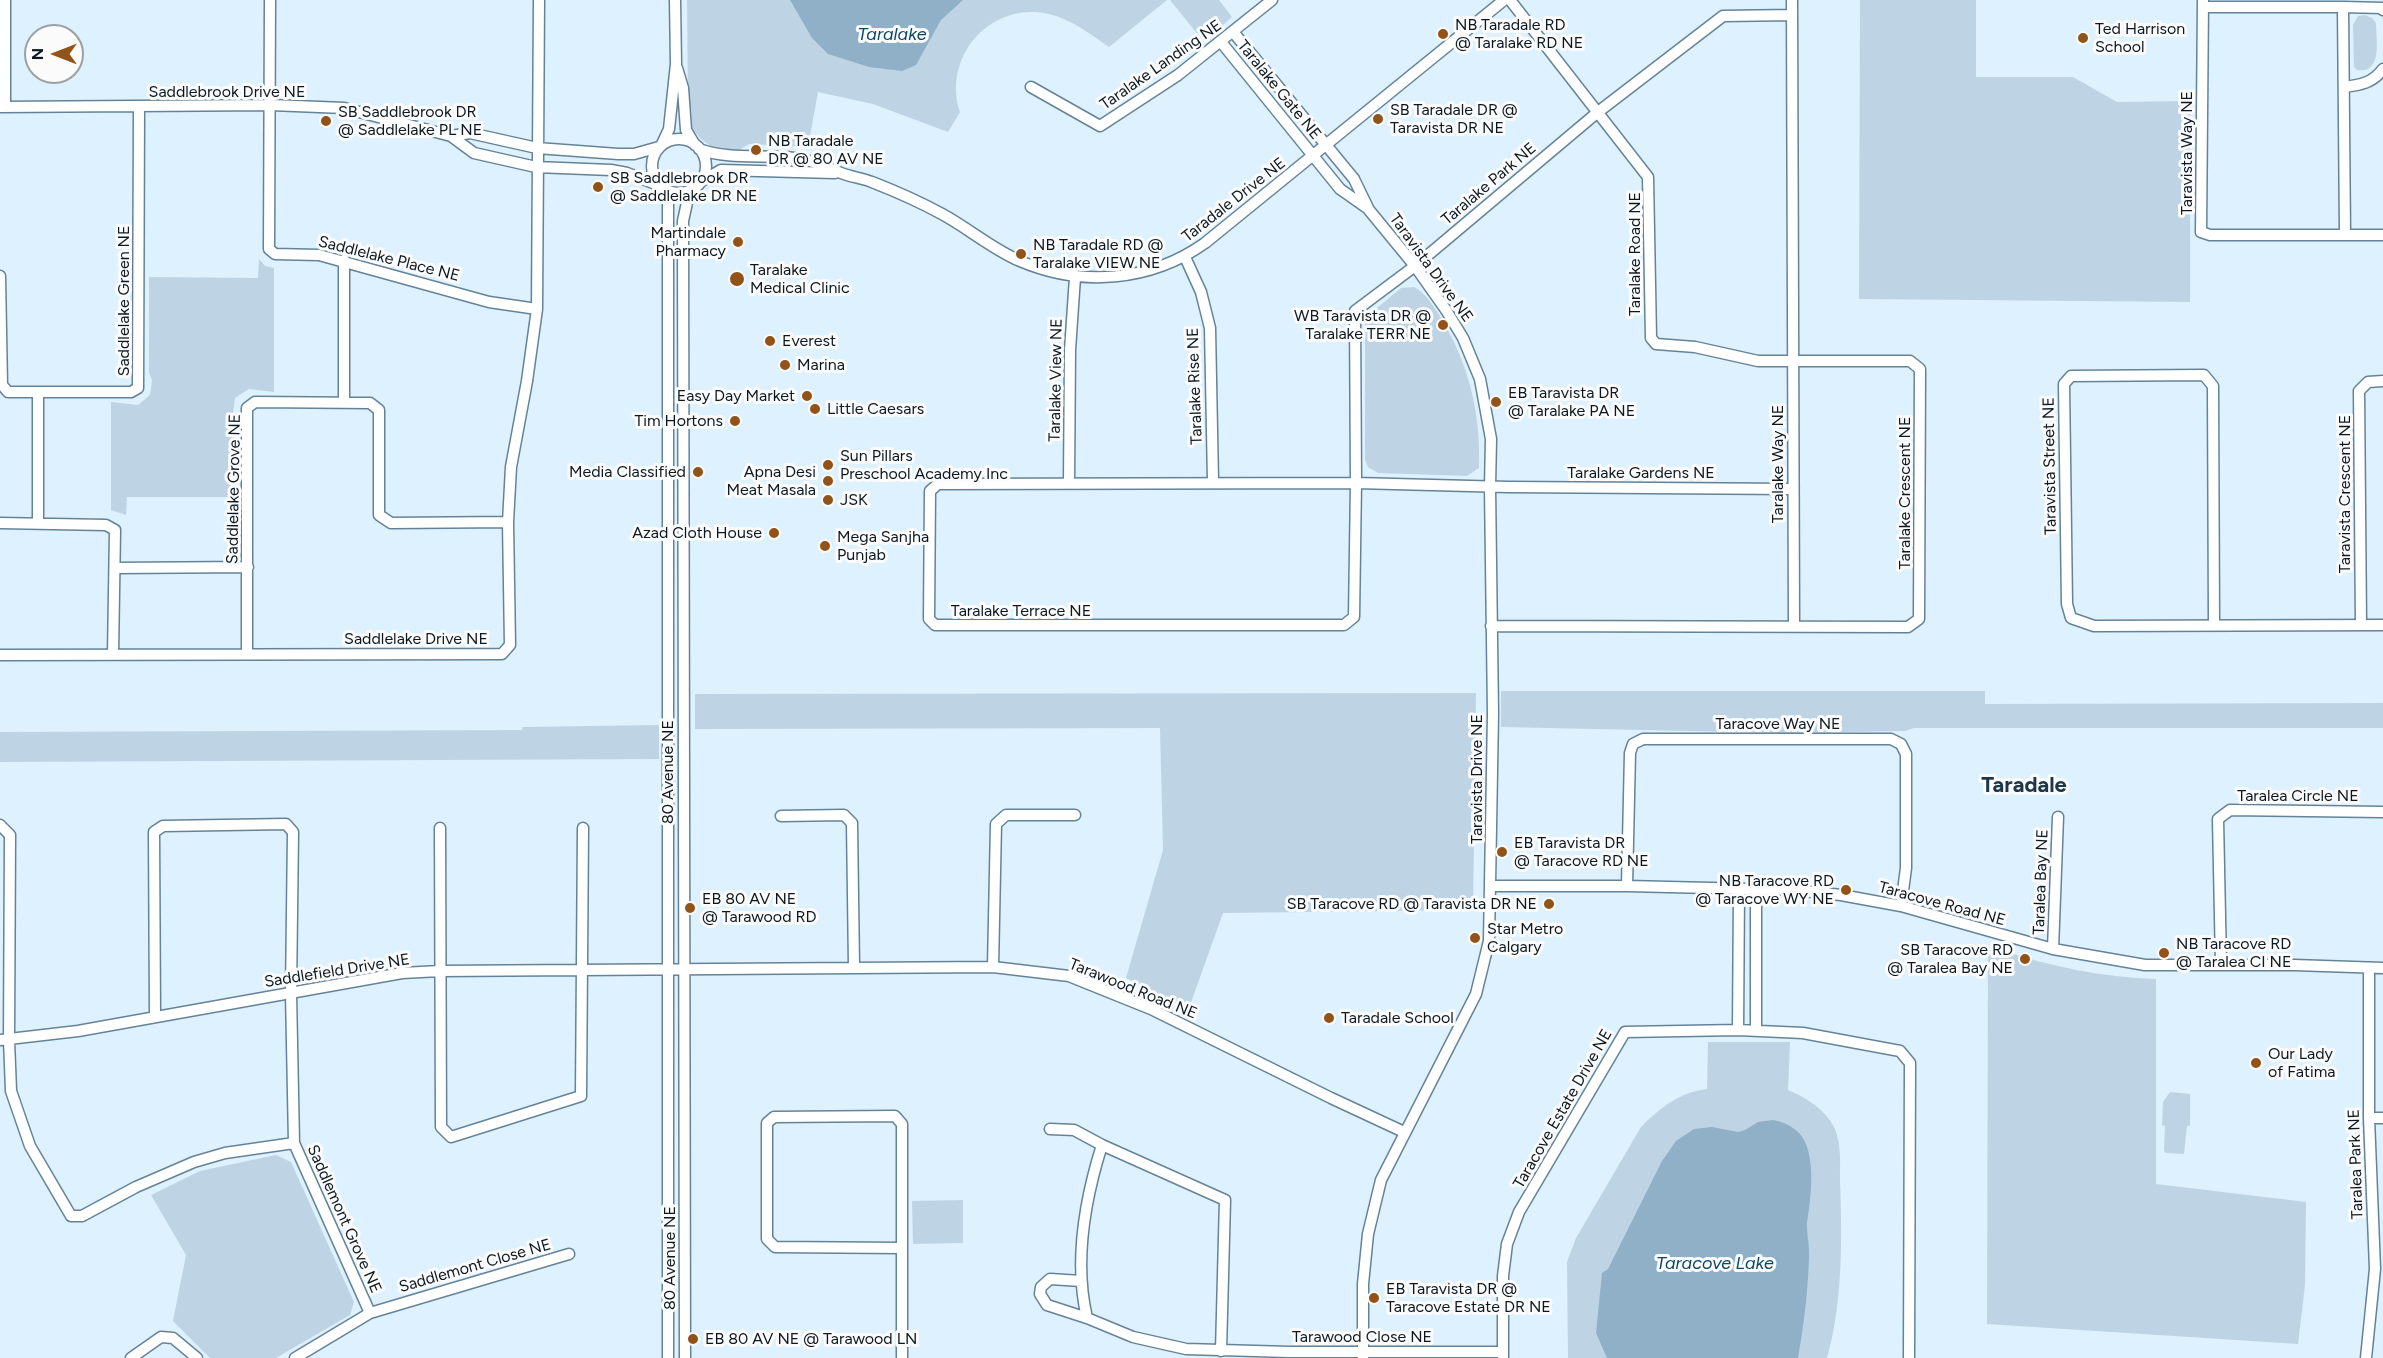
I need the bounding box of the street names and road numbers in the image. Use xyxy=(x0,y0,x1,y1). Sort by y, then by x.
street label: Taralake Landing NE xyxy=(1096,16,1226,114)
street label: Taralake Gate NE xyxy=(1233,36,1325,144)
street label: Saddlebrook Drive NE xyxy=(149,82,305,102)
street label: Taravista Way NE xyxy=(2177,91,2197,215)
street label: Taralake Park NE xyxy=(1438,139,1540,229)
street label: Taradale Drive NE xyxy=(1178,154,1290,246)
street label: Taralake Road NE xyxy=(1625,192,1645,316)
street label: Taravista Drive NE xyxy=(1385,210,1477,326)
street label: Saddlelake Green NE xyxy=(114,226,134,376)
street label: Saddlelake Place NE xyxy=(316,232,462,286)
street label: Taralake View NE xyxy=(1045,318,1067,442)
street label: Taralake Rise NE xyxy=(1183,327,1207,445)
street label: Taravista Street NE xyxy=(2039,397,2061,535)
street label: Taralake Way NE xyxy=(1768,405,1788,523)
street label: Saddlelake Grove NE xyxy=(223,414,245,564)
street label: Taravista Crescent NE xyxy=(2335,415,2355,573)
street label: Taralake Crescent NE xyxy=(1895,417,1915,569)
street label: Taralake Gardens NE xyxy=(1567,463,1715,483)
street label: Taralake Terrace NE xyxy=(951,601,1091,621)
street label: Saddlelake Drive NE xyxy=(344,629,488,649)
street label: Taravista Drive NE xyxy=(1467,714,1487,844)
street label: Taracove Way NE xyxy=(1715,714,1841,734)
street label: 80 Avenue NE xyxy=(658,720,678,824)
street label: Taralea Circle NE xyxy=(2237,786,2359,806)
street label: Taralea Bay NE xyxy=(2030,829,2052,935)
street label: Taracove Road NE xyxy=(1876,878,2008,930)
street label: Saddlefield Drive NE xyxy=(263,950,411,992)
street label: Tarawood Road NE xyxy=(1066,955,1200,1023)
street label: Taracove Estate Drive NE xyxy=(1510,1026,1616,1192)
street label: Taralea Park NE xyxy=(2344,1109,2368,1219)
street label: Saddlemont Grove NE xyxy=(303,1142,385,1296)
street label: 80 Avenue NE xyxy=(660,1206,680,1310)
street label: Saddlemont Close NE xyxy=(397,1235,553,1297)
street label: Tarawood Close NE xyxy=(1292,1327,1432,1347)

